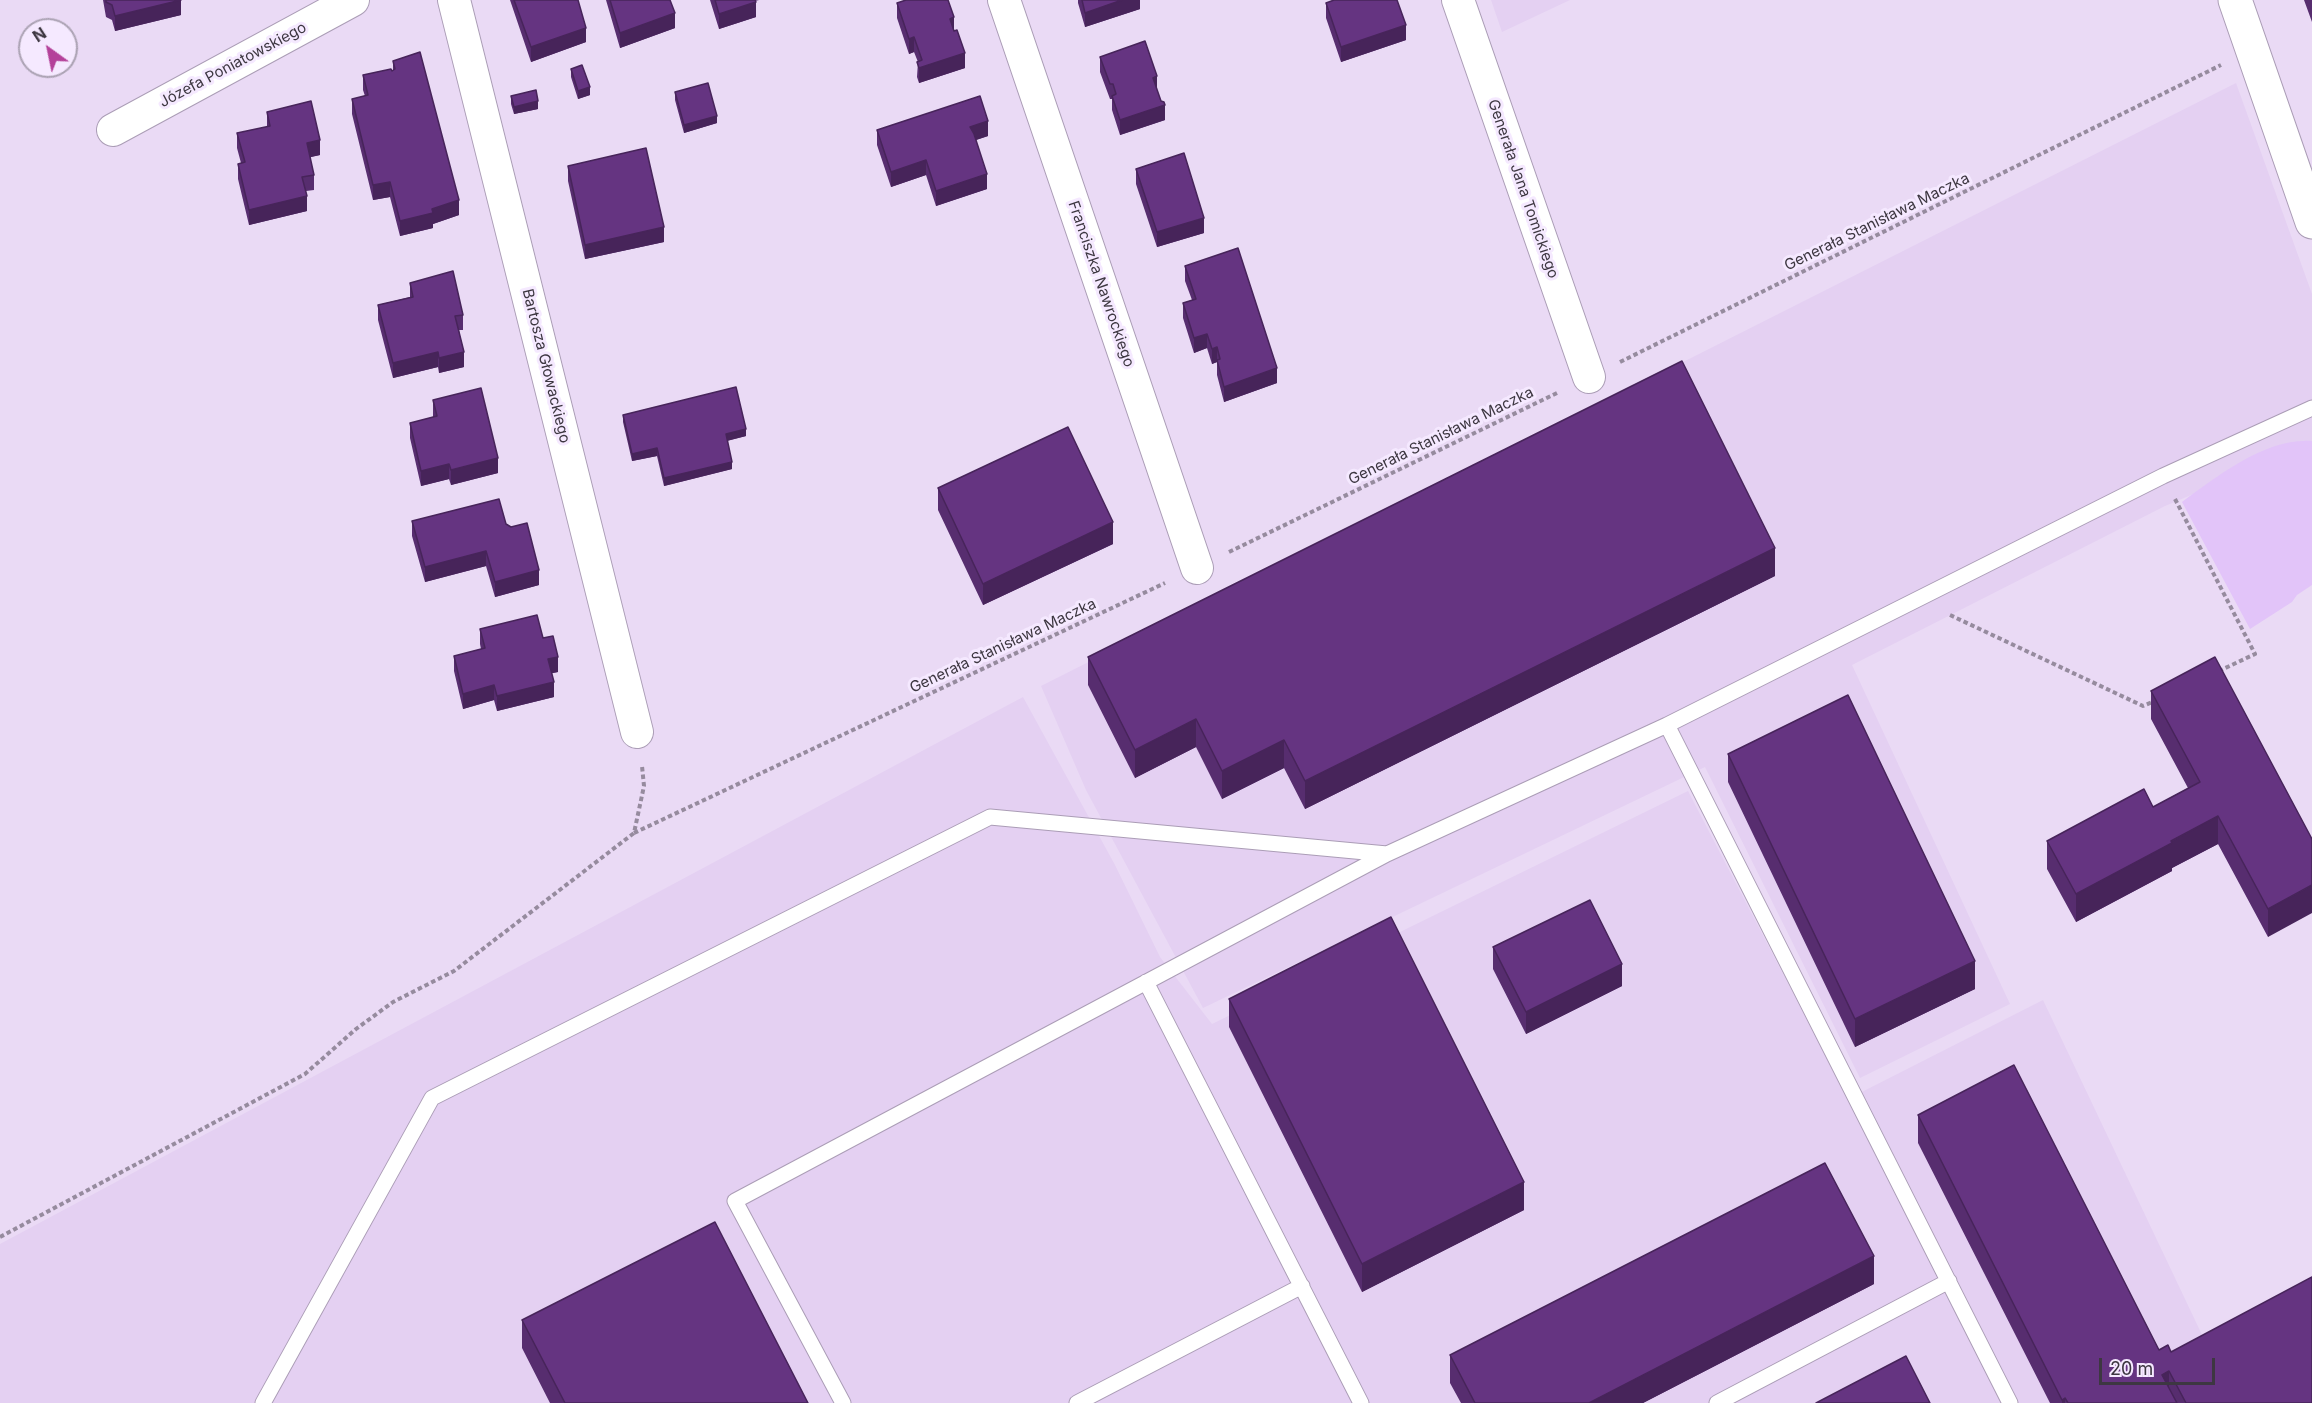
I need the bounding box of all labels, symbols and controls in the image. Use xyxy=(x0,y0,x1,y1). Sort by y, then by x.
north arrow xyxy=(18,18,78,78)
street label: Józefa Poniatowskiego xyxy=(156,19,310,111)
text: N xyxy=(29,23,50,46)
street label: Generała Jana Tomickiego xyxy=(1484,97,1562,281)
street label: Generała Stanisława Maczka xyxy=(1782,169,1972,275)
street label: Franciszka Nawrockiego xyxy=(1064,199,1138,369)
street label: Bartosza Głowackiego xyxy=(518,287,574,445)
street label: Generała Stanisława Maczka xyxy=(1346,383,1536,489)
street label: Generała Stanisława Maczka xyxy=(907,595,1099,697)
scale bar xyxy=(2102,1346,2218,1384)
text: 20 m xyxy=(2110,1358,2153,1379)

